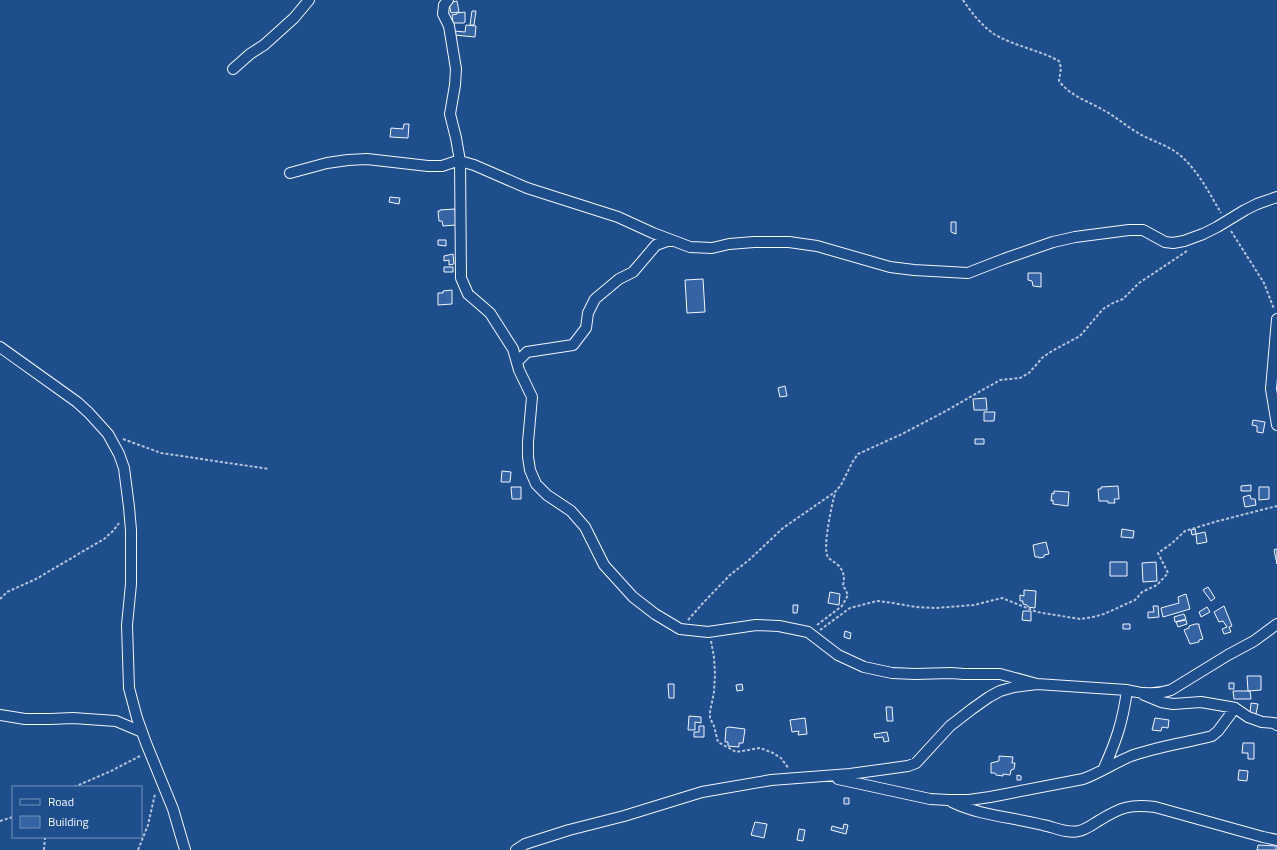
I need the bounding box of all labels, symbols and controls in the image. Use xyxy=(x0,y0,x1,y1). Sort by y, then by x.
legend xyxy=(12,786,142,838)
text: Road xyxy=(48,792,74,811)
text: Building xyxy=(48,812,89,831)

